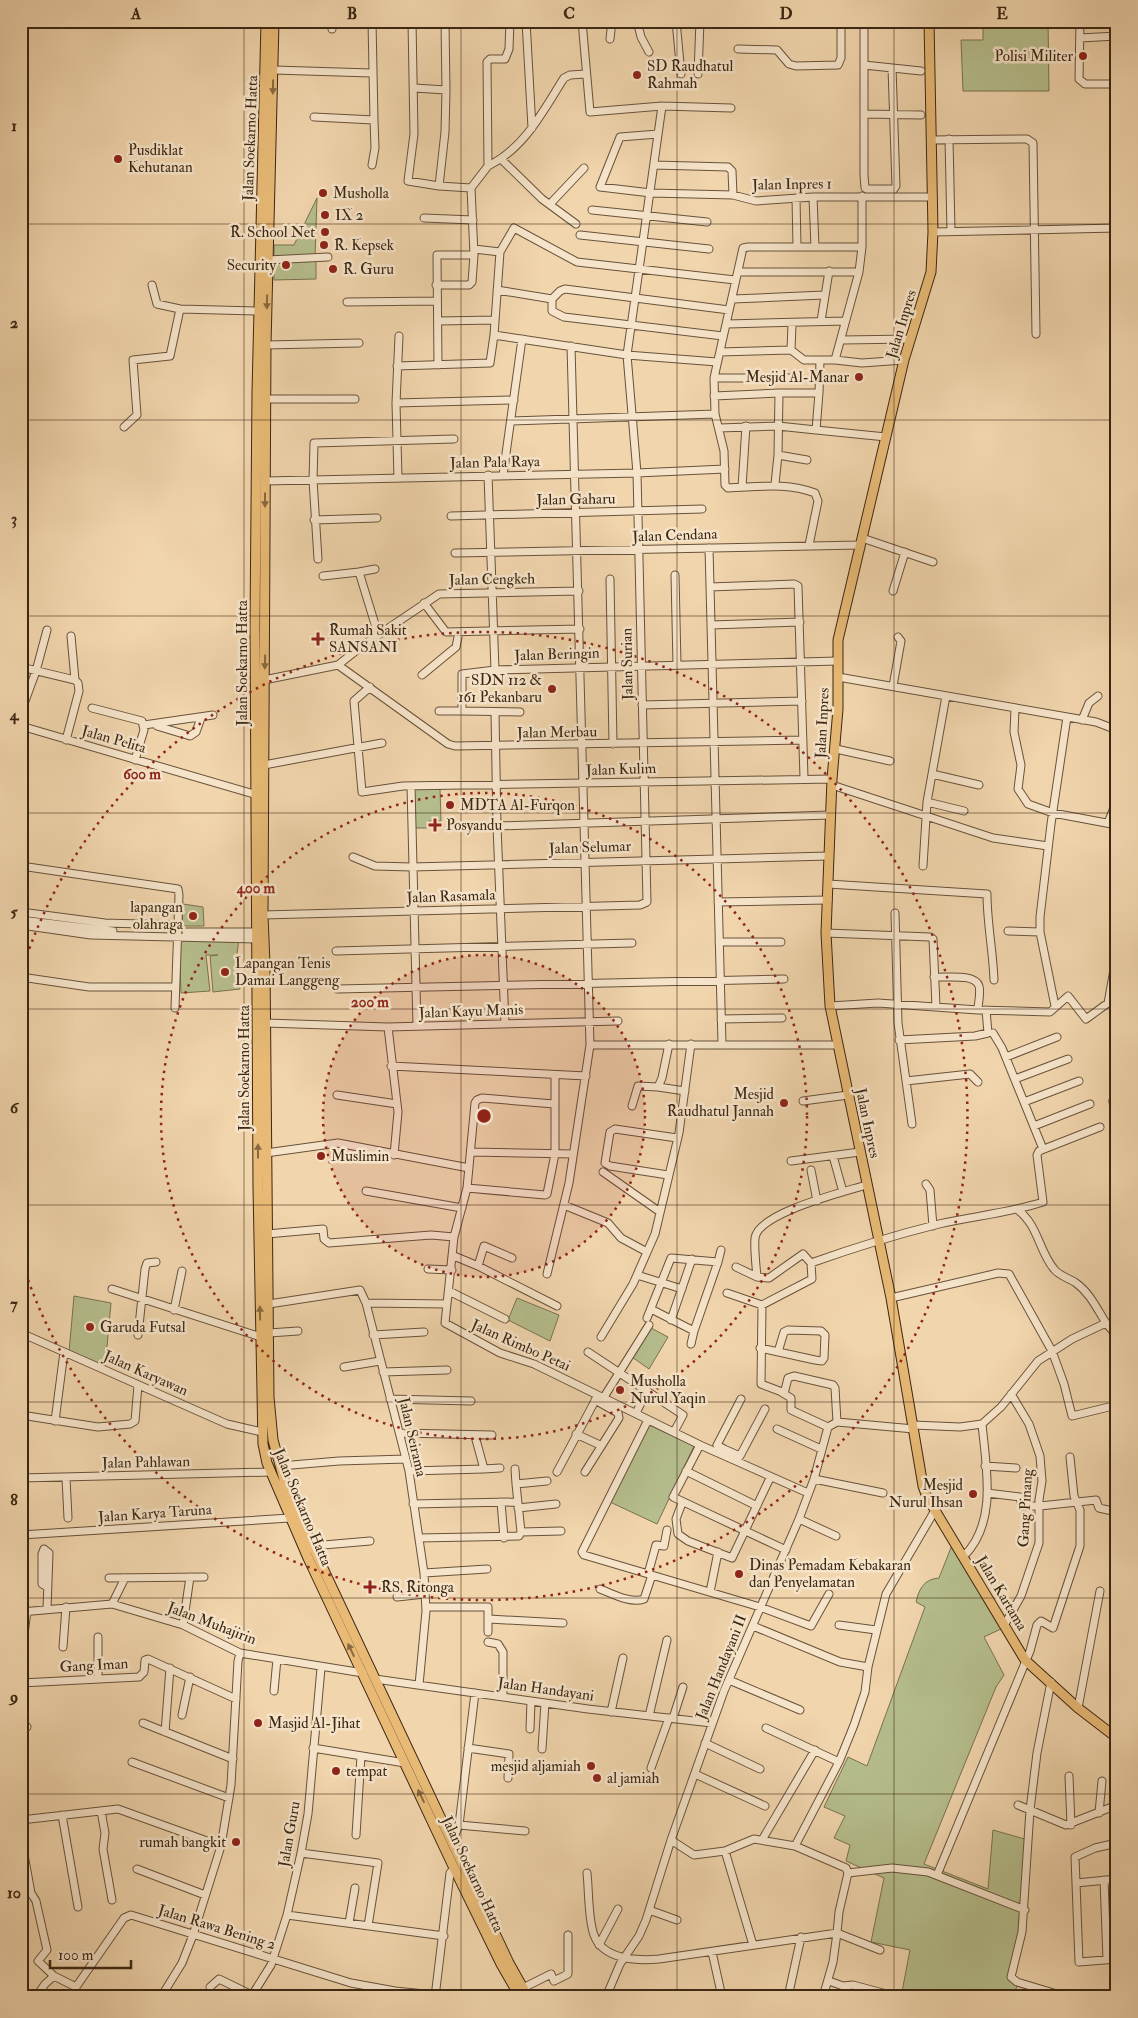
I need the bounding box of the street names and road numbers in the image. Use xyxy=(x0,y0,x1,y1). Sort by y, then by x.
street label: Jalan Soekarno Hatta xyxy=(239,74,263,202)
street label: Jalan Inpres 1 xyxy=(751,174,832,196)
street label: Jalan Inpres xyxy=(882,287,922,362)
street label: Jalan Pala Raya xyxy=(449,452,541,474)
street label: Jalan Gaharu xyxy=(535,489,616,511)
street label: Jalan Cendana xyxy=(631,524,719,548)
street label: Jalan Cengkeh xyxy=(448,569,535,591)
street label: Jalan Soekarno Hatta xyxy=(233,599,253,727)
street label: Jalan Surian xyxy=(617,627,639,701)
street label: Jalan Beringin xyxy=(513,644,600,667)
street label: Jalan Inpres xyxy=(811,687,835,760)
street label: Jalan Pelita xyxy=(78,721,149,759)
street label: Jalan Merbau xyxy=(516,722,598,744)
street label: Jalan Kulim xyxy=(585,759,657,781)
street label: Jalan Selumar xyxy=(548,837,632,859)
street label: Jalan Rasamala xyxy=(405,885,497,909)
street label: Jalan Kayu Manis xyxy=(418,1000,524,1024)
street label: Jalan Soekarno Hatta xyxy=(235,1004,255,1132)
street label: Jalan Inpres xyxy=(850,1085,884,1160)
street label: Jalan Rimbo Petai xyxy=(467,1315,573,1377)
street label: Jalan Karyawan xyxy=(99,1346,191,1402)
street label: Jalan Seirama xyxy=(393,1395,431,1480)
street label: Jalan Soekarno Hatta xyxy=(268,1445,336,1570)
street label: Jalan Pahlawan xyxy=(101,1452,191,1474)
street label: Gang Pinang xyxy=(1014,1468,1037,1548)
street label: Jalan Karya Taruna xyxy=(97,1500,213,1528)
street label: Jalan Kartama xyxy=(970,1552,1032,1635)
street label: Jalan Muhajirin xyxy=(163,1597,259,1650)
street label: Jalan Handayani II xyxy=(691,1612,752,1724)
street label: Gang Iman xyxy=(59,1654,129,1677)
street label: Jalan Handayani xyxy=(496,1673,595,1707)
street label: Jalan Guru xyxy=(274,1799,306,1870)
street label: Jalan Soekarno Hatta xyxy=(436,1812,508,1936)
street label: Jalan Rawa Bening 2 xyxy=(155,1900,278,1955)

